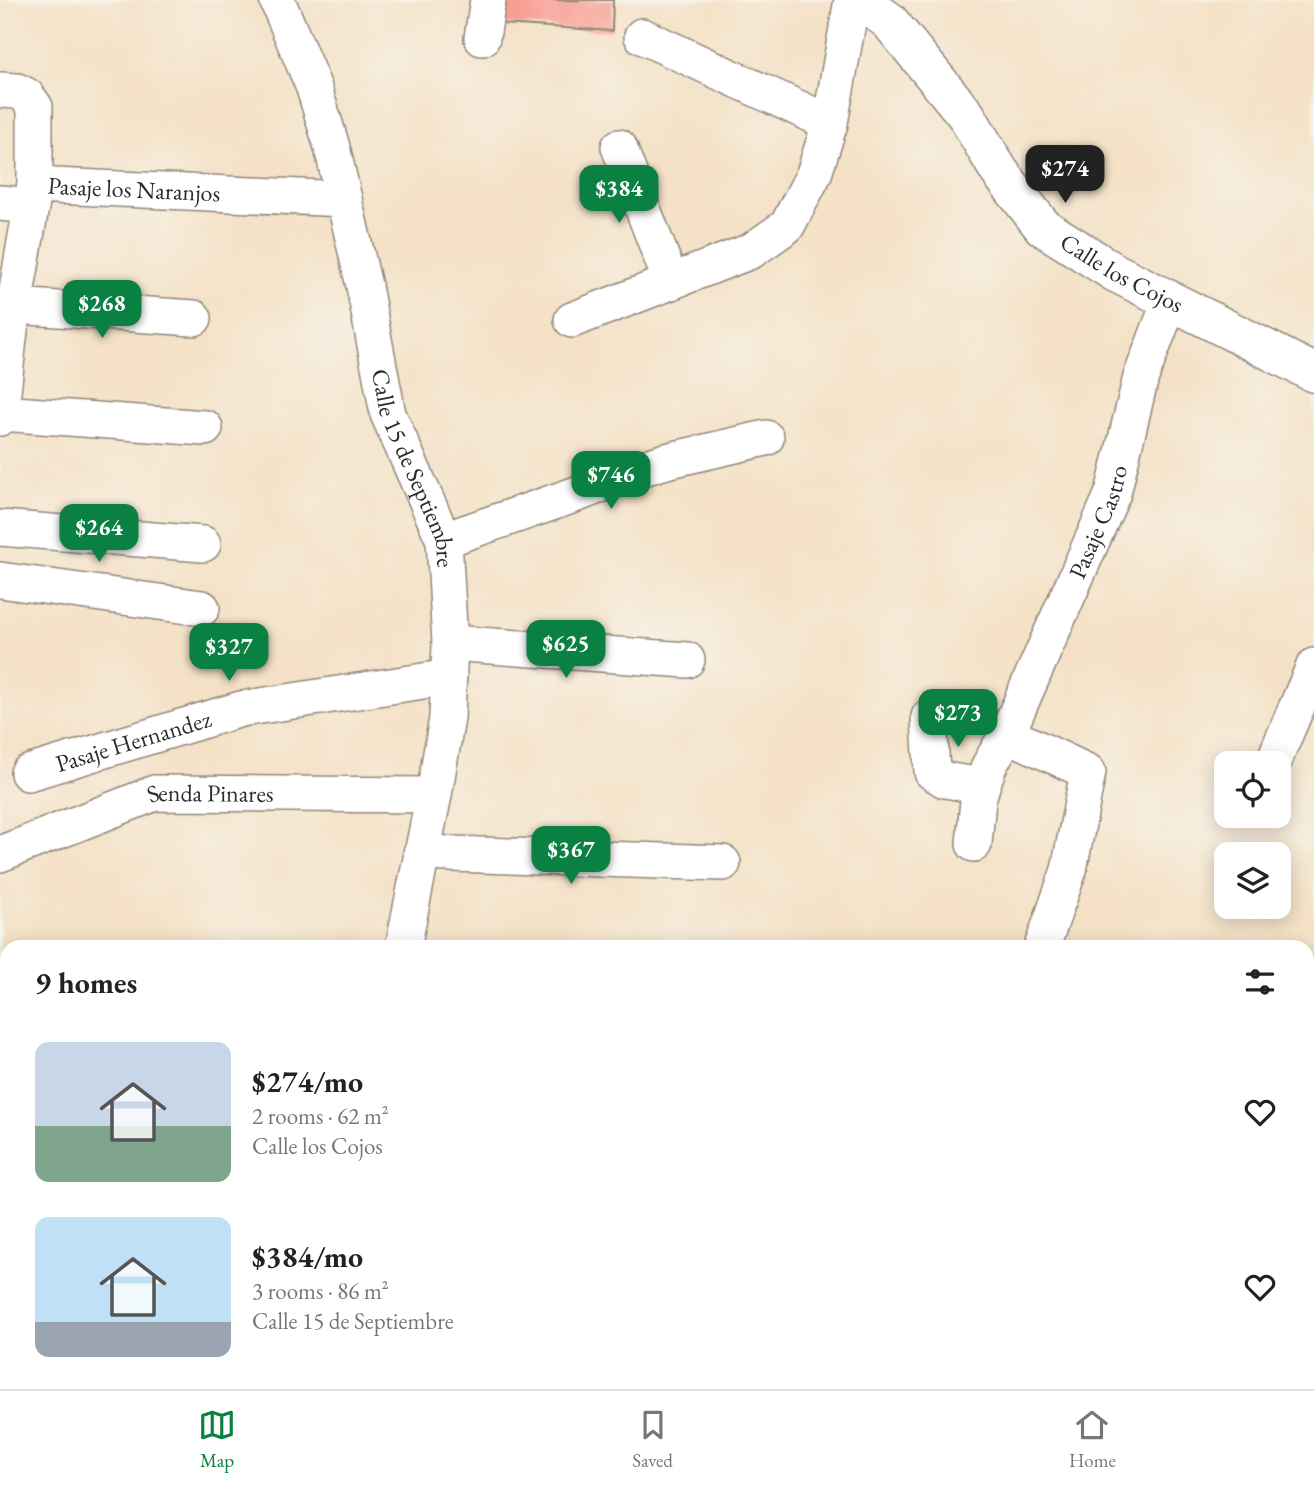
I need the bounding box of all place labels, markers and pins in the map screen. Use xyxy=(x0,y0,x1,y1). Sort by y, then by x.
pin: $274 xyxy=(1024,146,1106,205)
pin: $384 xyxy=(578,166,660,225)
pin: $268 xyxy=(61,280,143,340)
pin: $746 xyxy=(570,452,652,511)
pin: $264 xyxy=(58,504,140,564)
pin: $625 xyxy=(525,620,607,680)
pin: $327 xyxy=(188,624,270,683)
pin: $273 xyxy=(917,690,999,749)
pin: $367 xyxy=(530,826,612,886)

